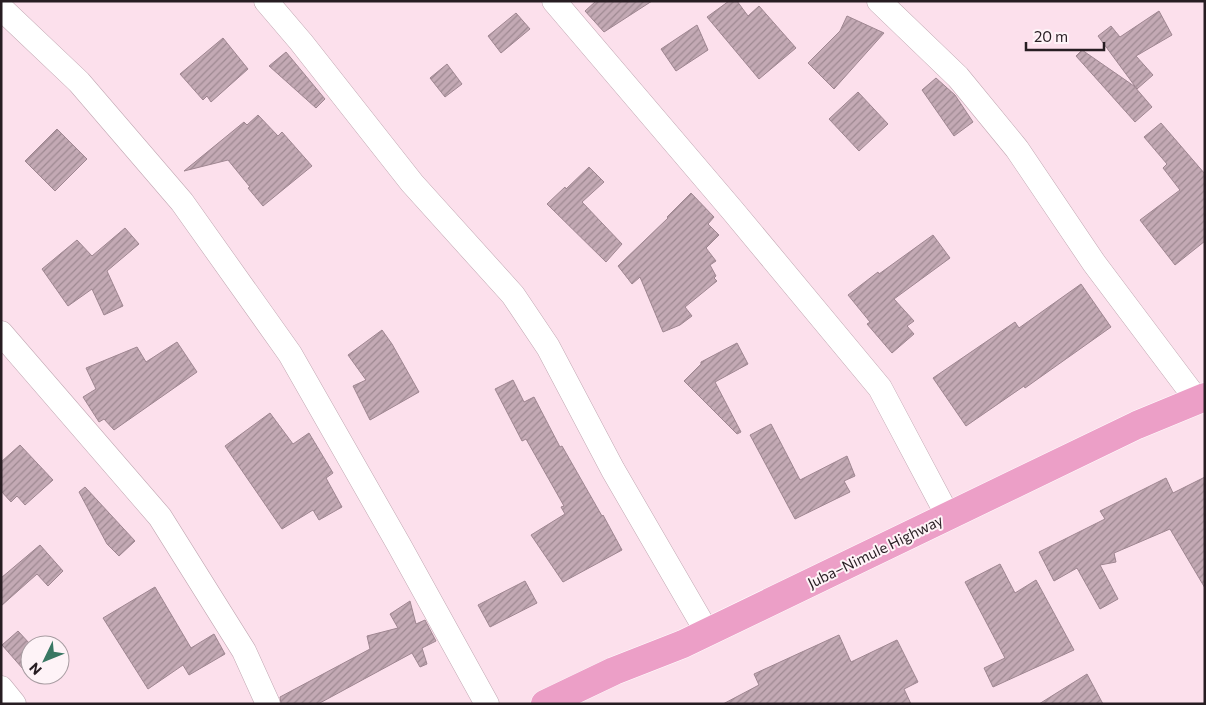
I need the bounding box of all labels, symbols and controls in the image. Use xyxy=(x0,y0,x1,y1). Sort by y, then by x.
scale bar xyxy=(1026,20,1104,52)
text: 20 m xyxy=(1034,27,1068,45)
street label: Juba–Nimule Highway xyxy=(804,510,946,592)
north arrow xyxy=(20,635,70,685)
text: N xyxy=(25,660,45,679)

